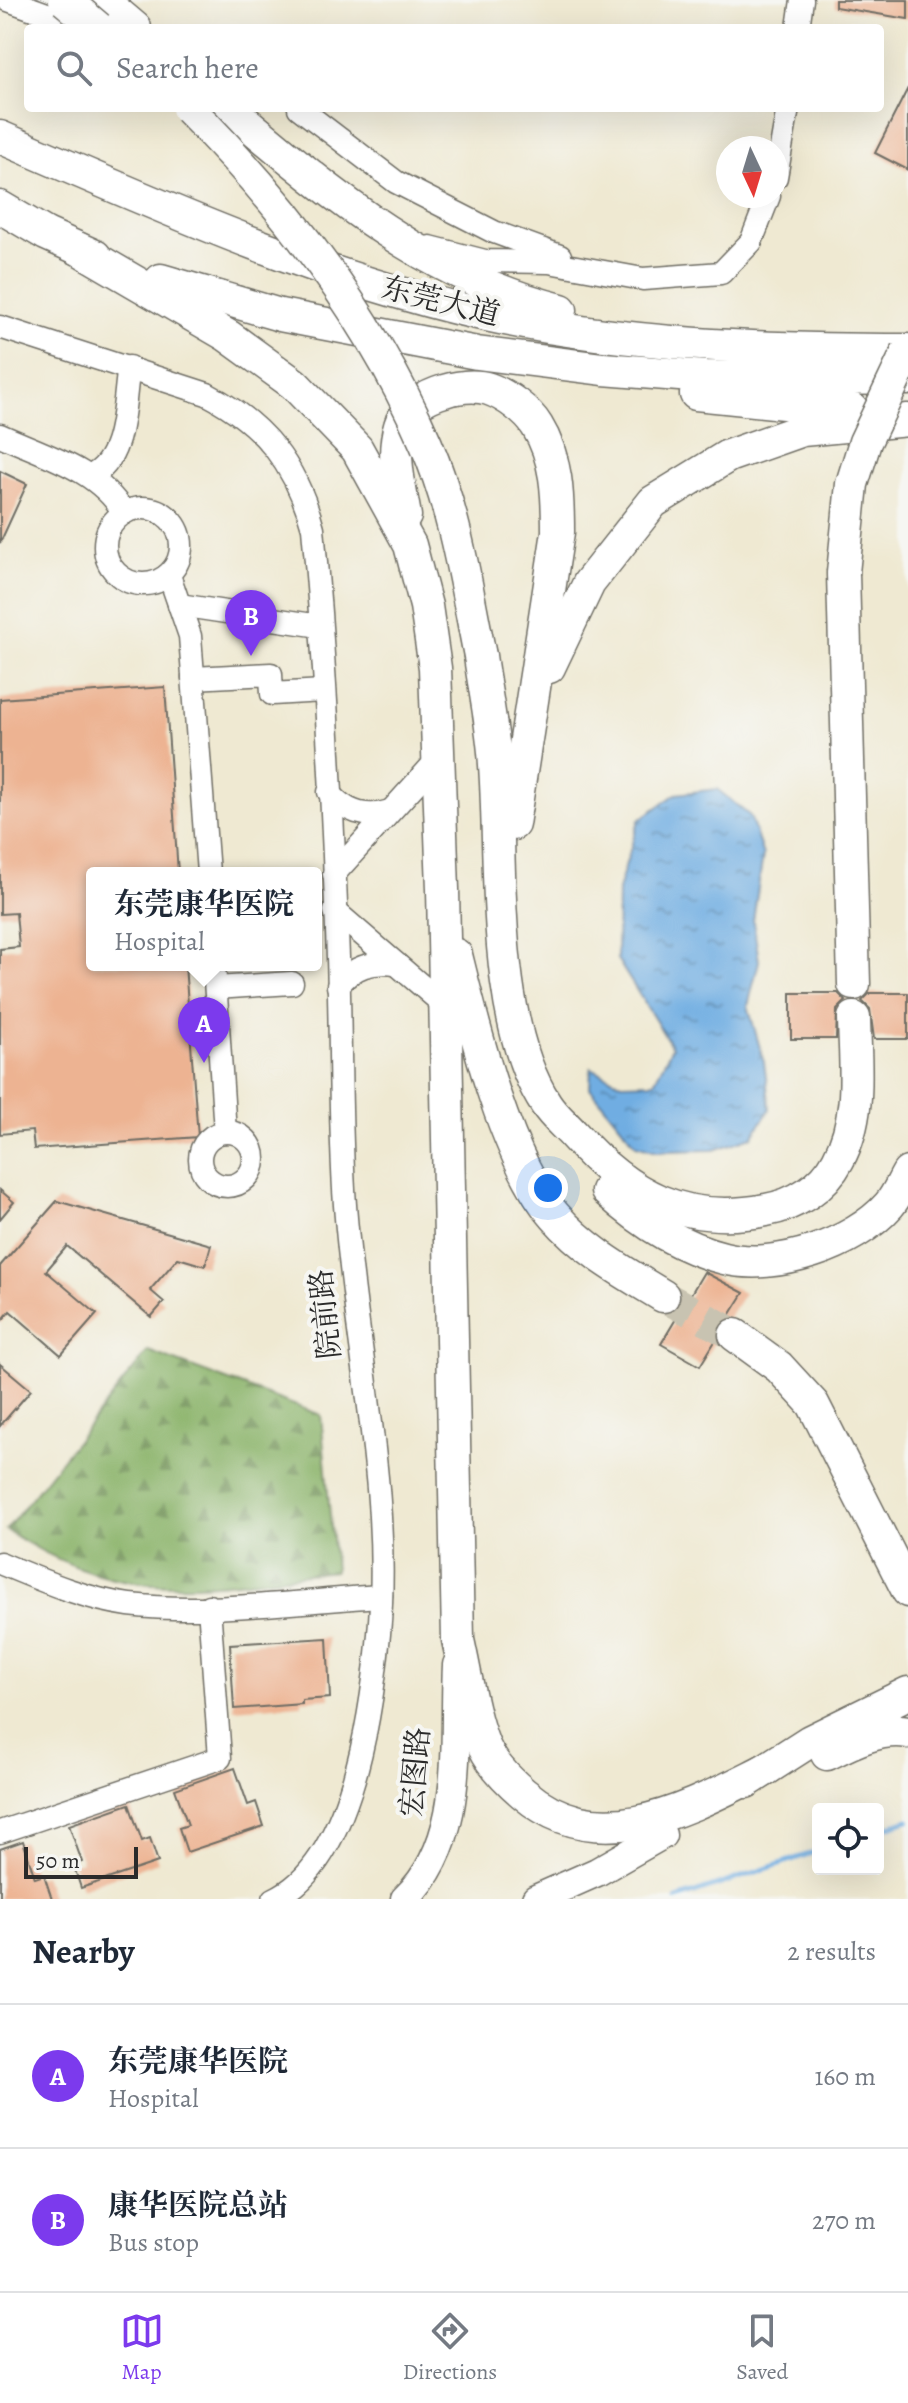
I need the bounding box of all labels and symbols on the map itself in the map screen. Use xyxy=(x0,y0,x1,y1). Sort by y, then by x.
north arrow xyxy=(716,136,788,208)
street label: 东莞大道 xyxy=(378,267,504,335)
pin: B xyxy=(225,590,277,656)
pin: A xyxy=(178,997,230,1063)
your location xyxy=(528,1168,568,1208)
street label: 院前路 xyxy=(300,1267,350,1361)
street label: 宏图路 xyxy=(391,1725,439,1819)
scale bar xyxy=(24,1843,138,1879)

